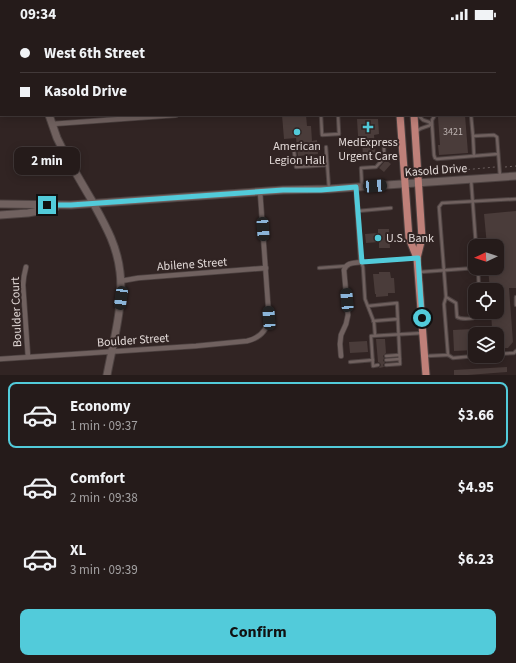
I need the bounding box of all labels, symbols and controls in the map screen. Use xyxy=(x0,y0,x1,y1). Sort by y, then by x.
text: 09:34 xyxy=(20,4,56,25)
text: West 6th Street xyxy=(44,43,145,64)
text: Kasold Drive xyxy=(44,81,127,102)
marker: MedExpress Urgent Care xyxy=(362,121,374,133)
house number: 3421 xyxy=(443,125,463,139)
marker: American Legion Hall xyxy=(292,127,302,137)
place label: MedExpress Urgent Care xyxy=(338,134,398,165)
place label: American Legion Hall xyxy=(269,138,325,169)
callout: 2 min xyxy=(14,147,80,175)
text: 2 min xyxy=(31,152,63,170)
street label: Kasold Drive xyxy=(404,160,468,181)
car xyxy=(363,179,387,193)
route end xyxy=(38,196,56,214)
car xyxy=(256,217,270,241)
place label: U.S. Bank xyxy=(386,230,434,247)
marker: U.S. Bank xyxy=(373,233,383,243)
north arrow xyxy=(468,239,504,275)
map controls xyxy=(468,239,504,363)
street label: Abilene Street xyxy=(156,254,228,275)
street label: Boulder Court xyxy=(7,276,26,347)
button: locate xyxy=(468,283,504,319)
car xyxy=(113,285,129,311)
car xyxy=(340,288,354,312)
car xyxy=(262,306,276,330)
route start xyxy=(413,309,431,327)
button: layers xyxy=(468,327,504,363)
street label: Boulder Street xyxy=(96,329,170,352)
text: Economy xyxy=(70,396,131,417)
icon: car xyxy=(22,397,58,433)
text: $3.66 xyxy=(458,405,494,426)
text: 1 min · 09:37 xyxy=(70,417,138,435)
text: Comfort xyxy=(70,468,125,489)
icon: car xyxy=(22,469,58,505)
text: $4.95 xyxy=(458,477,494,498)
text: 2 min · 09:38 xyxy=(70,489,138,507)
text: XL xyxy=(70,540,86,561)
icon: car xyxy=(22,541,58,577)
text: $6.23 xyxy=(458,549,494,570)
text: 3 min · 09:39 xyxy=(70,561,138,579)
button: Confirm xyxy=(20,609,496,655)

